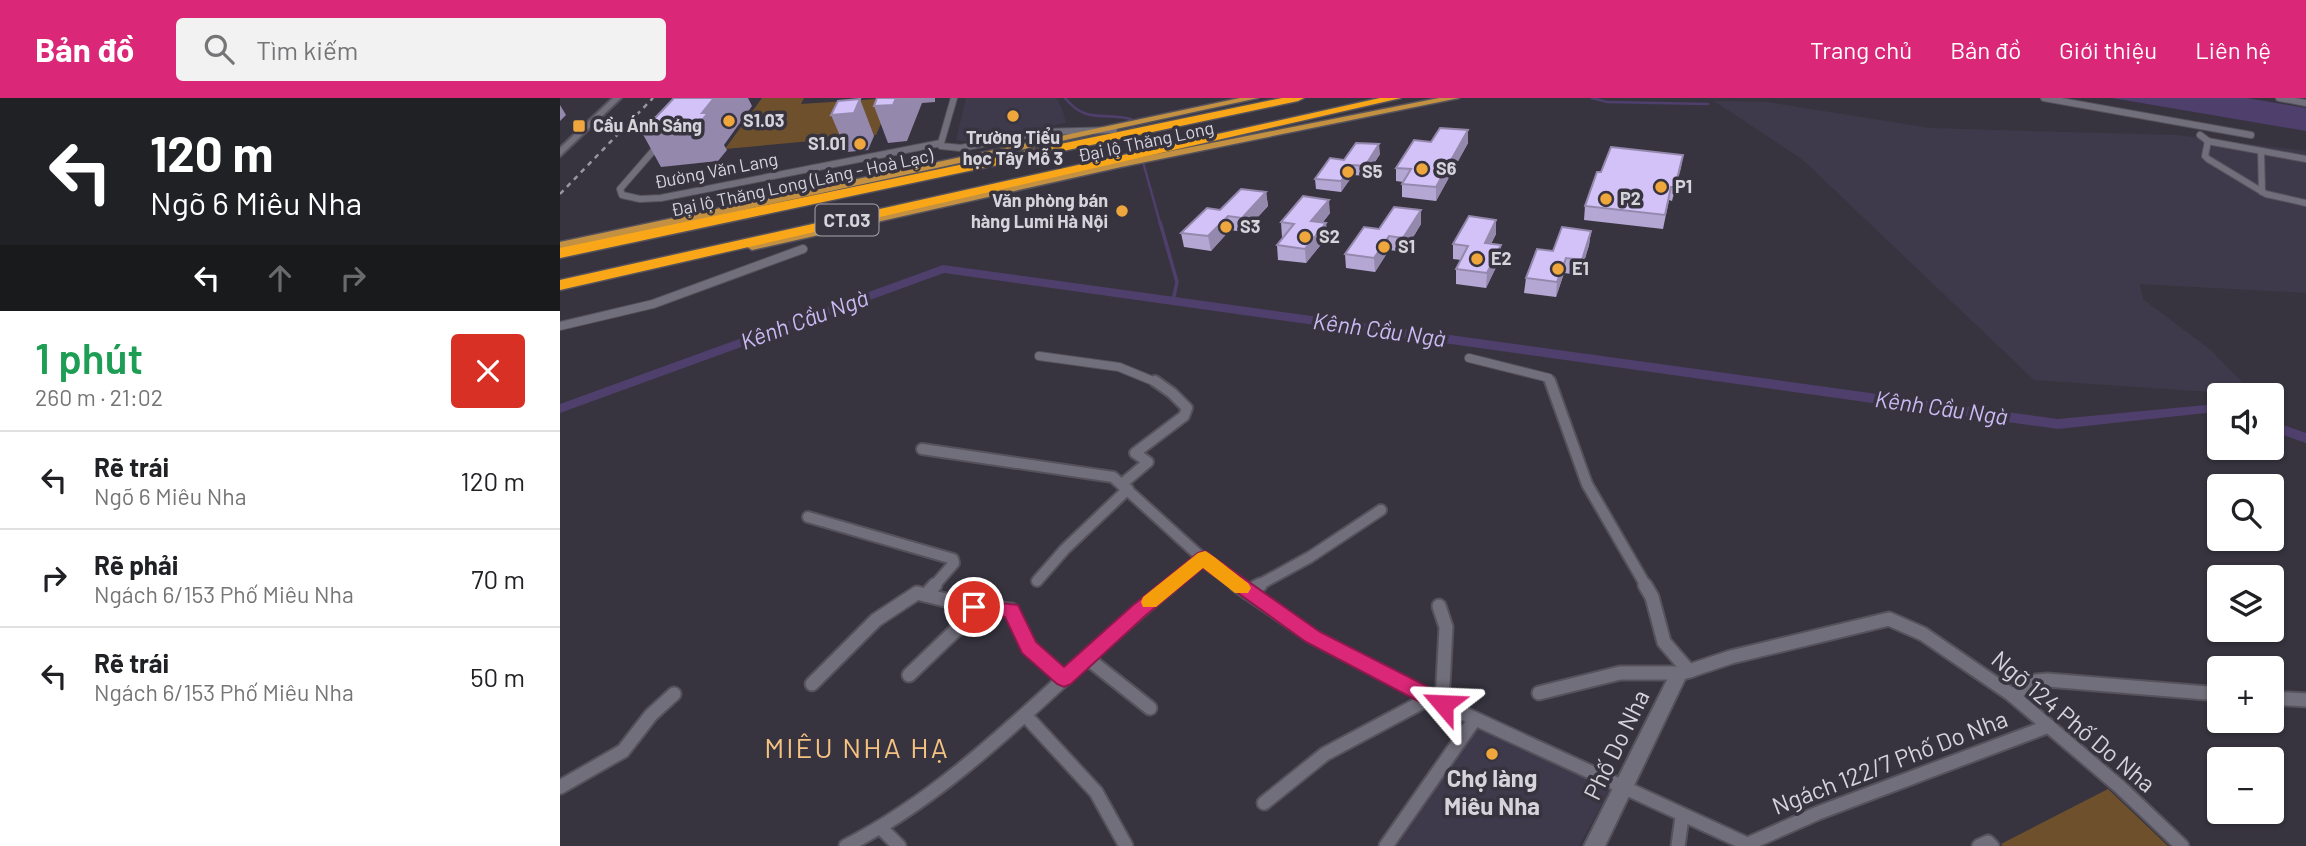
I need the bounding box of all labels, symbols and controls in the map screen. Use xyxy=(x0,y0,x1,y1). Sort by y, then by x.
search box xyxy=(176,18,666,81)
text: Bản đồ xyxy=(35,29,134,69)
icon: search xyxy=(200,30,238,68)
text: Tìm kiếm xyxy=(256,34,358,65)
text: Trang chủ xyxy=(1810,35,1912,64)
text: Bản đồ xyxy=(1950,35,2021,64)
text: Giới thiệu xyxy=(2059,35,2157,64)
text: Liên hệ xyxy=(2195,35,2271,64)
marker: Trường Tiểu học Tây Mỗ 3 xyxy=(1005,108,1021,124)
place label: S1.03 xyxy=(743,109,784,131)
marker: S1.03 xyxy=(721,113,737,129)
place label: Cầu Ánh Sáng xyxy=(593,114,702,136)
street label: Đại lộ Thăng Long xyxy=(1076,116,1216,166)
marker: Cầu Ánh Sáng xyxy=(571,118,587,134)
text: 120 m xyxy=(150,123,273,182)
icon: left xyxy=(35,126,126,217)
place label: Trường Tiểu học Tây Mỗ 3 xyxy=(963,126,1063,169)
place label: S1.01 xyxy=(808,132,846,154)
marker: S1.01 xyxy=(852,136,868,152)
street label: Đại lộ Thăng Long (Láng - Hoà Lạc) xyxy=(669,143,935,221)
street label: Đường Văn Lang xyxy=(652,147,779,193)
place label: S6 xyxy=(1436,157,1457,179)
place label: S5 xyxy=(1362,160,1383,182)
marker: S6 xyxy=(1414,161,1430,177)
marker: S5 xyxy=(1340,164,1356,180)
place label: P1 xyxy=(1675,175,1692,197)
marker: P1 xyxy=(1653,179,1669,195)
text: Ngõ 6 Miêu Nha xyxy=(150,183,362,221)
place label: P2 xyxy=(1620,187,1641,209)
place label: Văn phòng bán hàng Lumi Hà Nội xyxy=(971,189,1108,232)
marker: P2 xyxy=(1598,191,1614,207)
marker: Văn phòng bán hàng Lumi Hà Nội xyxy=(1114,203,1130,219)
road number: CT.03 xyxy=(816,204,878,236)
place label: S3 xyxy=(1240,215,1260,237)
marker: S3 xyxy=(1218,219,1234,235)
place label: S2 xyxy=(1319,225,1340,247)
marker: S2 xyxy=(1297,229,1313,245)
place label: S1 xyxy=(1398,235,1415,257)
marker: S1 xyxy=(1376,239,1392,255)
place label: E2 xyxy=(1491,247,1512,269)
marker: E2 xyxy=(1469,251,1485,267)
place label: E1 xyxy=(1572,257,1589,279)
icon: left xyxy=(188,259,226,297)
icon: ahead xyxy=(261,259,299,297)
icon: right xyxy=(334,259,372,297)
marker: E1 xyxy=(1550,261,1566,277)
water label: Kênh Cầu Ngà xyxy=(736,283,872,355)
water label: Kênh Cầu Ngà xyxy=(1311,306,1448,352)
text: 1 phút xyxy=(35,332,143,382)
button: close xyxy=(451,334,525,408)
text: 260 m · 21:02 xyxy=(35,383,163,411)
map controls xyxy=(2207,383,2284,824)
button: sound xyxy=(2207,383,2284,460)
water label: Kênh Cầu Ngà xyxy=(1873,384,2010,430)
text: Rẽ trái xyxy=(94,451,169,482)
icon: left xyxy=(35,461,73,499)
text: 120 m xyxy=(461,465,525,496)
button: search xyxy=(2207,474,2284,551)
text: Ngõ 6 Miêu Nha xyxy=(94,482,246,510)
text: Rẽ phải xyxy=(94,549,178,580)
icon: right xyxy=(35,559,73,597)
text: 70 m xyxy=(471,563,525,594)
button: layers xyxy=(2207,565,2284,642)
pin xyxy=(944,577,1004,637)
text: Ngách 6/153 Phố Miêu Nha xyxy=(94,580,354,608)
icon: arrive xyxy=(955,588,993,626)
street label: Ngõ 124 Phố Do Nha xyxy=(1986,644,2162,798)
text: Rẽ trái xyxy=(94,647,169,678)
button: + xyxy=(2207,656,2284,733)
icon: left xyxy=(35,657,73,695)
text: 50 m xyxy=(470,661,525,692)
position arrow xyxy=(1406,667,1480,741)
text: Ngách 6/153 Phố Miêu Nha xyxy=(94,678,354,706)
street label: Phố Do Nha xyxy=(1577,685,1655,804)
street label: Ngách 122/7 Phố Do Nha xyxy=(1768,703,2011,820)
district label: MIÊU NHA HẠ xyxy=(764,730,950,764)
marker: Chợ làng Miêu Nha xyxy=(1484,746,1500,762)
button: − xyxy=(2207,747,2284,824)
place label: Chợ làng Miêu Nha xyxy=(1444,763,1540,820)

